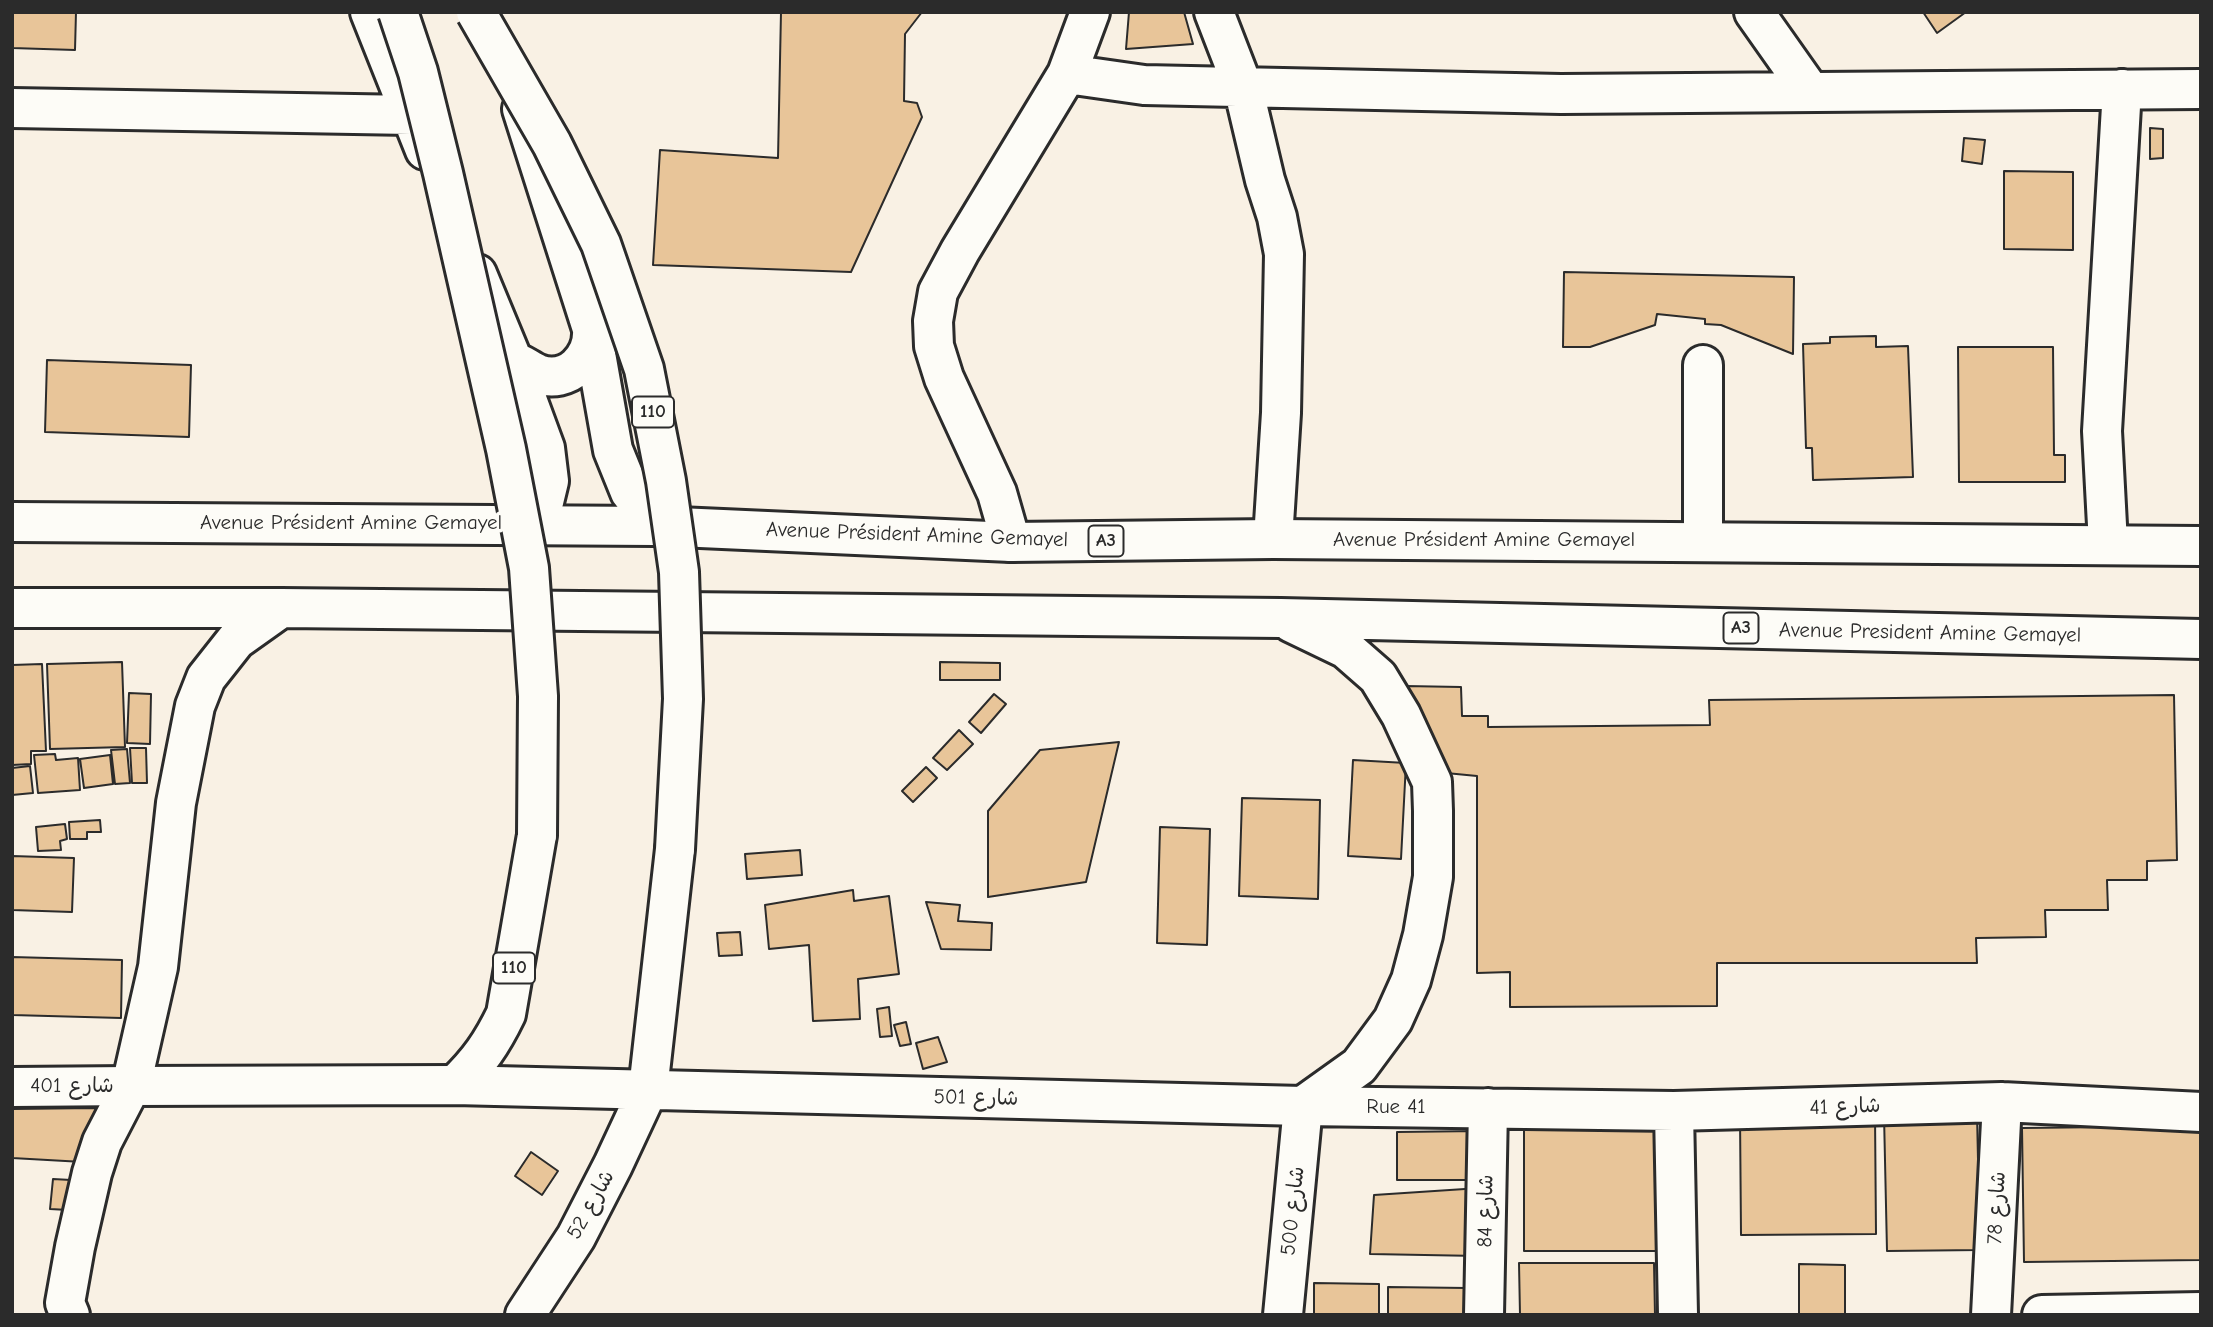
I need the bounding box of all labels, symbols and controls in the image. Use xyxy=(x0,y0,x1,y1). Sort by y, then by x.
road number: 110 xyxy=(632,396,674,428)
street label: Avenue Président Amine Gemayel xyxy=(200,510,502,536)
street label: Avenue Président Amine Gemayel xyxy=(766,517,1068,553)
road number: A3 xyxy=(1088,526,1124,556)
street label: Avenue Président Amine Gemayel xyxy=(1333,527,1635,553)
road number: A3 xyxy=(1724,612,1758,643)
street label: Avenue President Amine Gemayel xyxy=(1779,618,2081,648)
road number: 110 xyxy=(493,952,535,984)
street label: شارع 401 xyxy=(30,1073,114,1099)
street label: شارع 501 xyxy=(933,1085,1019,1111)
street label: شارع 41 xyxy=(1809,1093,1881,1121)
street label: Rue 41 xyxy=(1366,1094,1426,1120)
street label: شارع 500 xyxy=(1276,1165,1310,1257)
street label: شارع 52 xyxy=(562,1166,620,1244)
street label: شارع 78 xyxy=(1983,1171,2011,1245)
street label: شارع 84 xyxy=(1473,1174,1499,1248)

